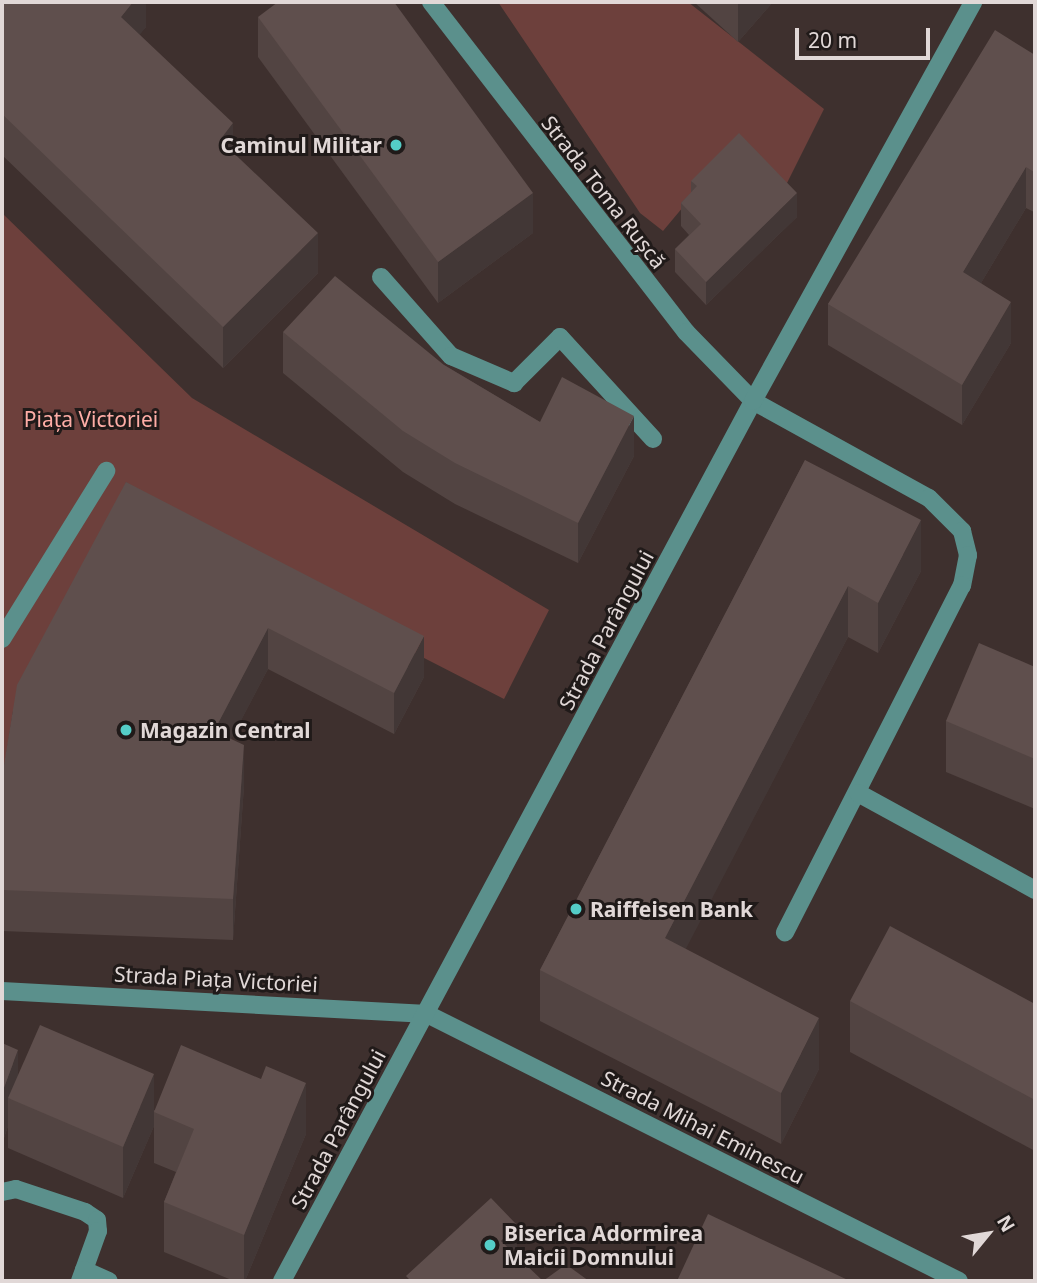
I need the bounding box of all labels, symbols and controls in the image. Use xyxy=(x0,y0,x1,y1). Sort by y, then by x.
scale bar xyxy=(799,14,934,58)
text: 20 m xyxy=(808,26,857,54)
street label: Strada Toma Rușcă xyxy=(536,111,672,273)
place label: Caminul Militar xyxy=(220,132,382,158)
marker: Caminul Militar xyxy=(388,137,404,153)
park label: Piața Victoriei xyxy=(24,406,158,432)
street label: Strada Parângului xyxy=(553,546,659,714)
place label: Magazin Central xyxy=(140,717,311,743)
marker: Magazin Central xyxy=(118,722,134,738)
place label: Raiffeisen Bank xyxy=(590,896,753,922)
marker: Raiffeisen Bank xyxy=(568,901,584,917)
street label: Strada Piața Victoriei xyxy=(114,961,318,997)
street label: Strada Parângului xyxy=(285,1045,391,1213)
street label: Strada Mihai Eminescu xyxy=(597,1065,809,1189)
north arrow xyxy=(953,1199,1023,1269)
text: N xyxy=(991,1210,1021,1237)
place label: Biserica Adormirea Maicii Domnului xyxy=(504,1220,703,1270)
marker: Biserica Adormirea Maicii Domnului xyxy=(482,1237,498,1253)

